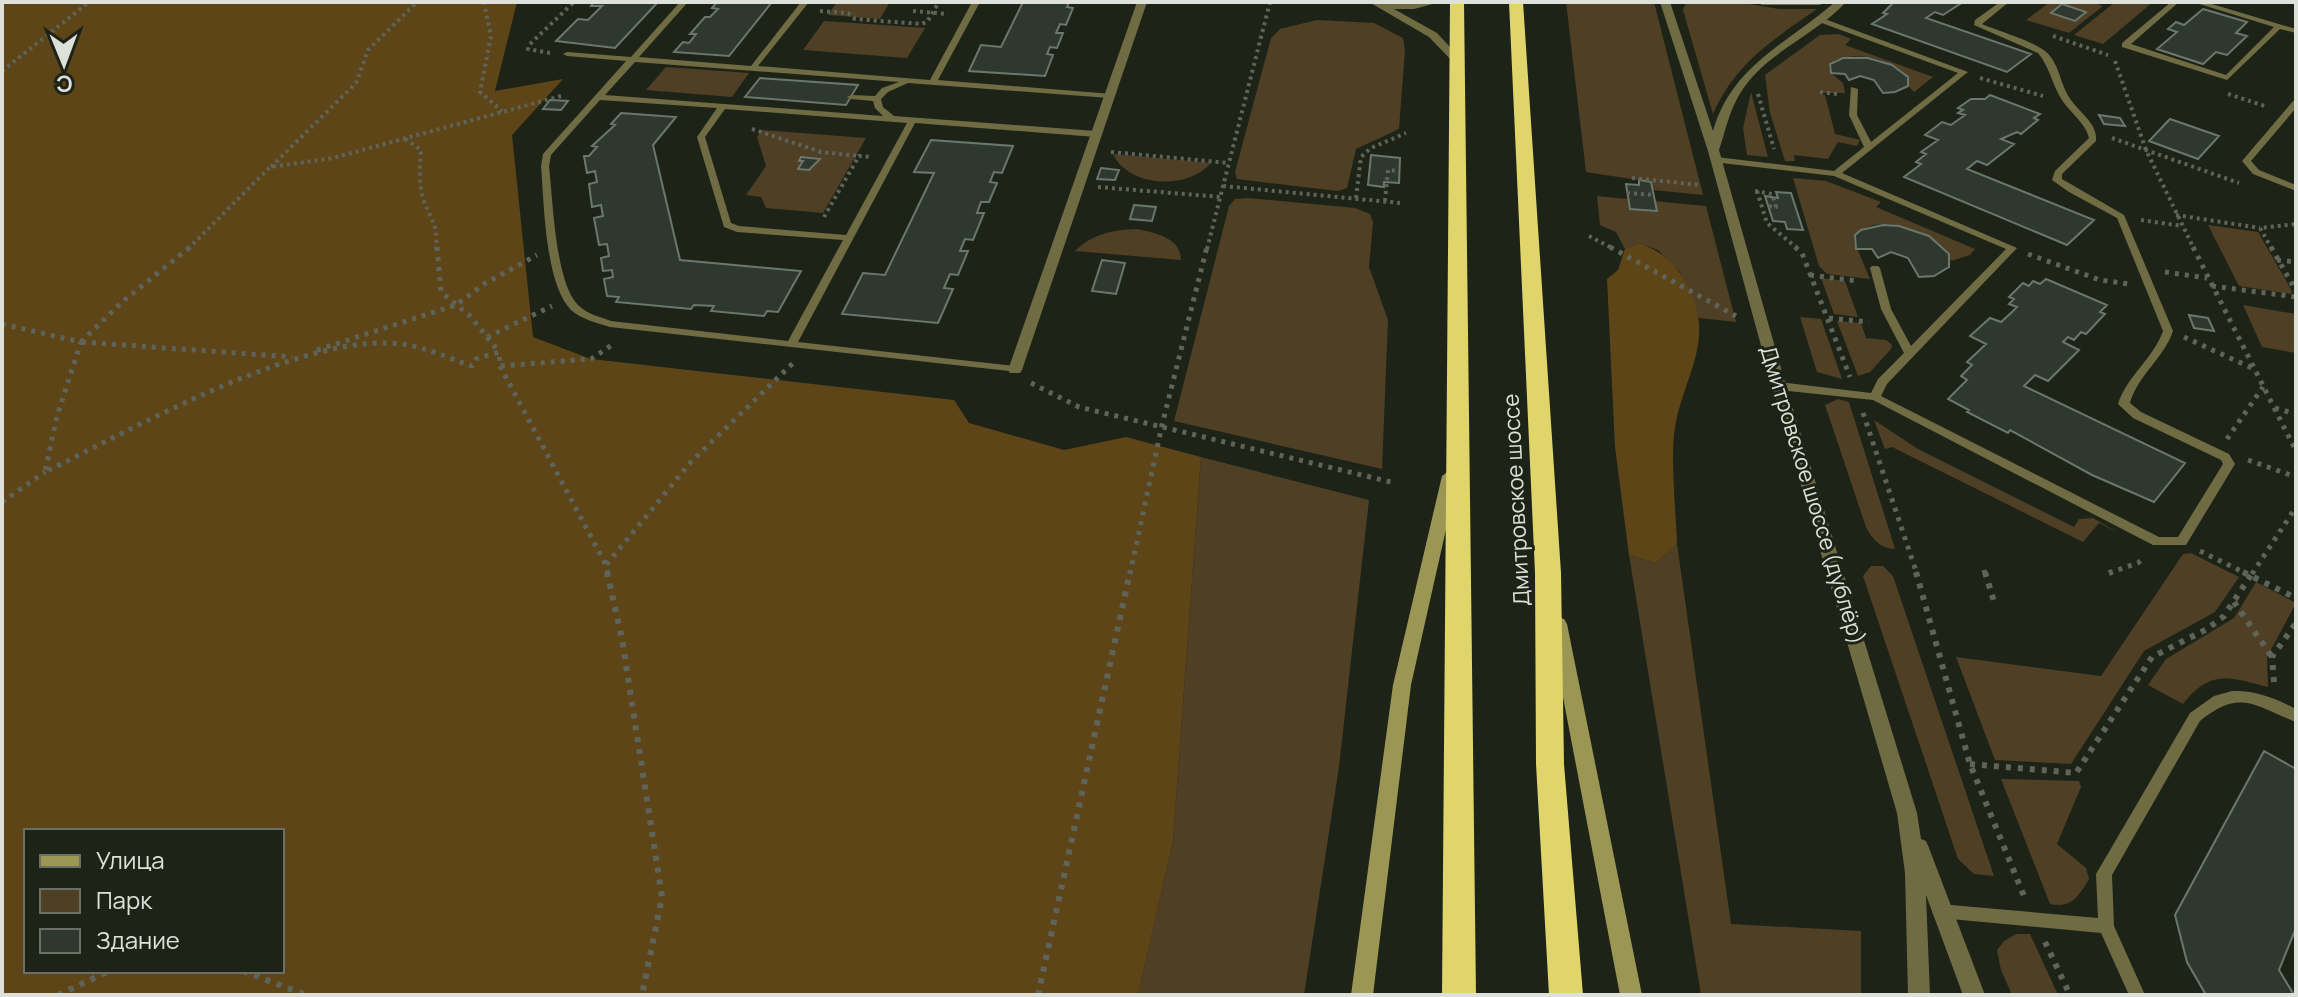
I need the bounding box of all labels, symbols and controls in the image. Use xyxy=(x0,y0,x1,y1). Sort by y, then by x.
north arrow xyxy=(24,24,104,104)
text: С xyxy=(56,69,73,99)
street label: Дмитровское шоссе (дублёр) xyxy=(1753,342,1873,648)
street label: Дмитровское шоссе xyxy=(1495,393,1537,607)
legend xyxy=(24,829,284,973)
text: Улица xyxy=(96,843,165,876)
text: Парк xyxy=(96,883,153,916)
text: Здание xyxy=(96,923,180,956)

